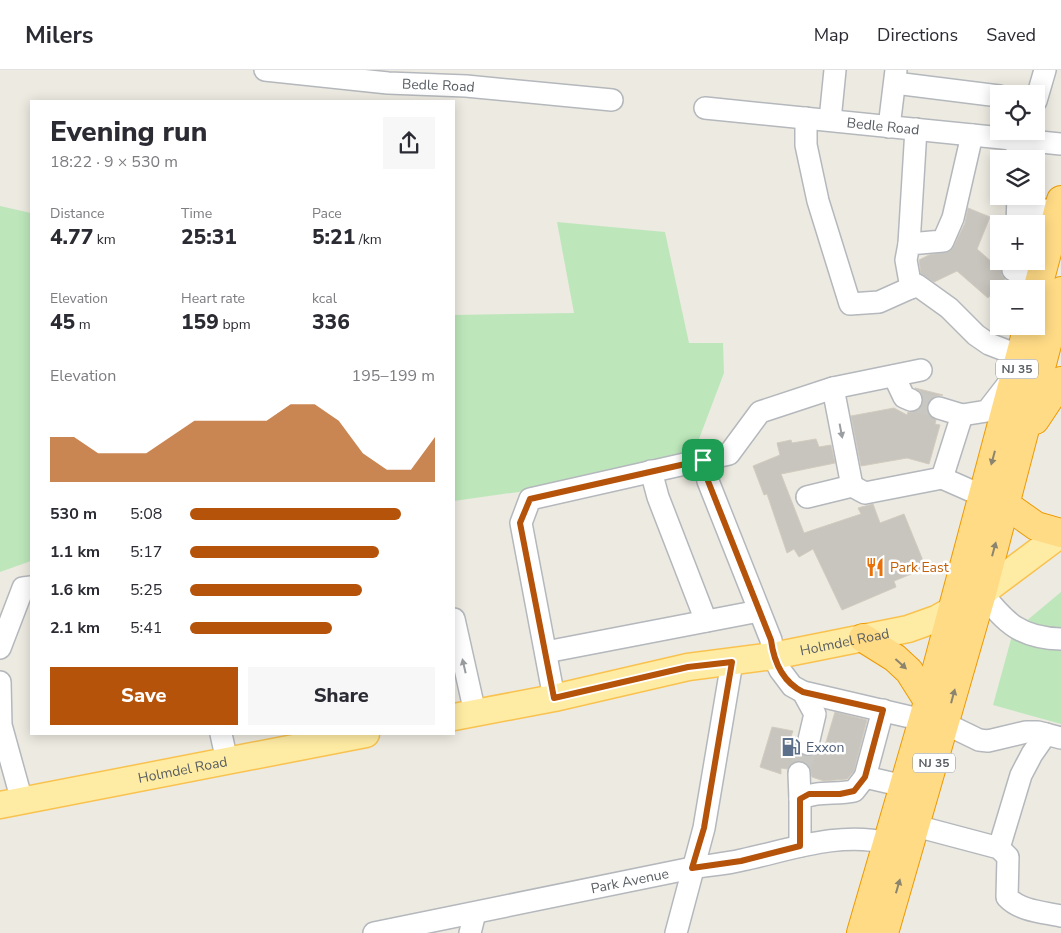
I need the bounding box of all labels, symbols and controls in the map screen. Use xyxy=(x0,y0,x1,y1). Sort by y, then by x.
text: Milers xyxy=(25,19,94,51)
text: Map xyxy=(814,23,849,47)
text: Directions xyxy=(877,23,958,47)
text: Saved xyxy=(986,23,1036,47)
street label: Bedle Road xyxy=(402,74,476,96)
map controls xyxy=(990,85,1045,335)
button: locate xyxy=(990,85,1045,140)
text: Evening run xyxy=(50,113,207,151)
street label: Bedle Road xyxy=(846,113,920,139)
button: share xyxy=(383,117,435,169)
button: layers xyxy=(990,150,1045,205)
text: 18:22 · 9 × 530 m xyxy=(50,151,178,173)
text: Distance xyxy=(50,204,104,223)
text: Time xyxy=(181,204,212,223)
text: Pace xyxy=(312,204,342,223)
button: + xyxy=(990,215,1045,270)
text: 4.77 xyxy=(50,223,93,251)
text: 25:31 xyxy=(181,223,237,251)
text: 5:21 xyxy=(312,223,355,251)
text: km xyxy=(93,230,116,249)
text: /km xyxy=(355,230,382,249)
button: − xyxy=(990,280,1045,335)
text: Elevation xyxy=(50,289,108,308)
text: Heart rate xyxy=(181,289,245,308)
text: kcal xyxy=(312,289,337,308)
text: 45 xyxy=(50,308,75,336)
text: 159 xyxy=(181,308,219,336)
text: 336 xyxy=(312,308,350,336)
text: m xyxy=(75,315,91,334)
text: bpm xyxy=(219,315,251,334)
road number: NJ 35 xyxy=(996,360,1038,378)
text: Elevation xyxy=(50,365,116,387)
text: 195–199 m xyxy=(352,365,435,387)
one-way arrow xyxy=(838,423,846,439)
pin xyxy=(682,439,724,481)
icon: arrive xyxy=(689,446,717,474)
one-way arrow xyxy=(989,451,997,466)
text: 530 m xyxy=(50,503,97,525)
text: 5:08 xyxy=(130,503,162,525)
text: 1.1 km xyxy=(50,541,100,563)
text: 5:17 xyxy=(130,541,162,563)
one-way arrow xyxy=(990,541,998,556)
restaurant icon: Park East xyxy=(864,556,886,578)
place label: Park East xyxy=(890,558,949,577)
text: 1.6 km xyxy=(50,579,100,601)
text: 5:25 xyxy=(130,579,162,601)
text: 2.1 km xyxy=(50,617,100,639)
text: 5:41 xyxy=(130,617,162,639)
street label: Holmdel Road xyxy=(798,623,891,660)
one-way arrow xyxy=(460,658,468,673)
one-way arrow xyxy=(895,658,907,670)
button: Save xyxy=(50,667,238,725)
button: Share xyxy=(248,667,435,725)
one-way arrow xyxy=(949,689,957,704)
fuel station icon: Exxon xyxy=(780,736,802,758)
place label: Exxon xyxy=(806,738,844,757)
street label: Holmdel Road xyxy=(136,752,229,788)
road number: NJ 35 xyxy=(913,754,955,772)
street label: Park Avenue xyxy=(589,863,670,898)
one-way arrow xyxy=(895,879,903,894)

